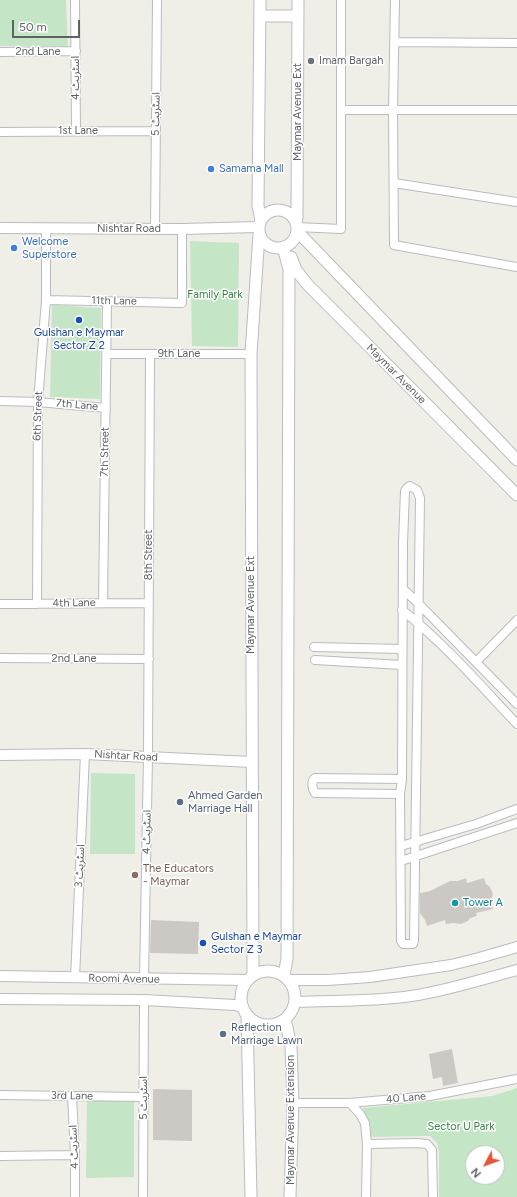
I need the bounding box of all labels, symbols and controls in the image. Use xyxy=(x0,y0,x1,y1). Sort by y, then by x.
scale bar xyxy=(14,12,82,38)
text: 50 m xyxy=(19,20,47,34)
street label: 2nd Lane xyxy=(16,45,60,59)
place label: Imam Bargah xyxy=(319,54,383,68)
street label: اسٹریٹ 4 xyxy=(69,56,83,100)
marker: Imam Bargah xyxy=(306,56,316,66)
street label: Maymar Avenue Ext xyxy=(291,63,305,161)
street label: اسٹریٹ 5 xyxy=(149,92,163,136)
street label: 1st Lane xyxy=(58,124,98,138)
place label: Samama Mall xyxy=(219,162,284,176)
marker: Samama Mall xyxy=(206,164,216,174)
street label: Nishtar Road xyxy=(97,222,161,236)
place label: Welcome Superstore xyxy=(22,235,76,261)
marker: Welcome Superstore xyxy=(9,243,19,253)
park label: Family Park xyxy=(187,288,243,302)
street label: 11th Lane xyxy=(91,294,137,308)
marker: Gulshan e Maymar Sector Z 2 xyxy=(74,315,84,325)
place label: Gulshan e Maymar Sector Z 2 xyxy=(34,326,124,352)
street label: Maymar Avenue xyxy=(363,341,429,407)
street label: 9th Lane xyxy=(158,347,200,361)
street label: 6th Street xyxy=(31,391,45,441)
street label: 7th Lane xyxy=(55,397,99,413)
street label: 7th Street xyxy=(98,427,112,477)
street label: 8th Street xyxy=(142,530,156,580)
street label: Maymar Avenue Ext xyxy=(244,556,258,654)
street label: 4th Lane xyxy=(52,596,96,610)
street label: 2nd Lane xyxy=(52,652,96,666)
street label: Nishtar Road xyxy=(94,748,158,764)
place label: Ahmed Garden Marriage Hall xyxy=(188,789,262,815)
marker: Ahmed Garden Marriage Hall xyxy=(175,797,185,807)
street label: اسٹریٹ 4 xyxy=(140,810,154,854)
street label: اسٹریٹ 3 xyxy=(72,844,88,888)
place label: The Educators - Maymar xyxy=(143,862,214,888)
marker: The Educators - Maymar xyxy=(130,870,140,880)
place label: Tower A xyxy=(463,896,503,910)
marker: Tower A xyxy=(450,898,460,908)
place label: Gulshan e Maymar Sector Z 3 xyxy=(211,930,302,956)
marker: Gulshan e Maymar Sector Z 3 xyxy=(198,938,208,948)
street label: Roomi Avenue xyxy=(88,972,160,986)
place label: Reflection Marriage Lawn xyxy=(231,1021,303,1047)
marker: Reflection Marriage Lawn xyxy=(218,1029,228,1039)
street label: Maymar Avenue Extension xyxy=(284,1055,298,1185)
street label: اسٹریٹ 5 xyxy=(137,1076,151,1120)
street label: 3rd Lane xyxy=(51,1089,93,1103)
street label: 40 Lane xyxy=(385,1090,427,1106)
park label: Sector U Park xyxy=(427,1120,495,1134)
street label: اسٹریٹ 4 xyxy=(67,1125,81,1169)
north arrow xyxy=(465,1145,505,1185)
text: N xyxy=(469,1165,484,1180)

